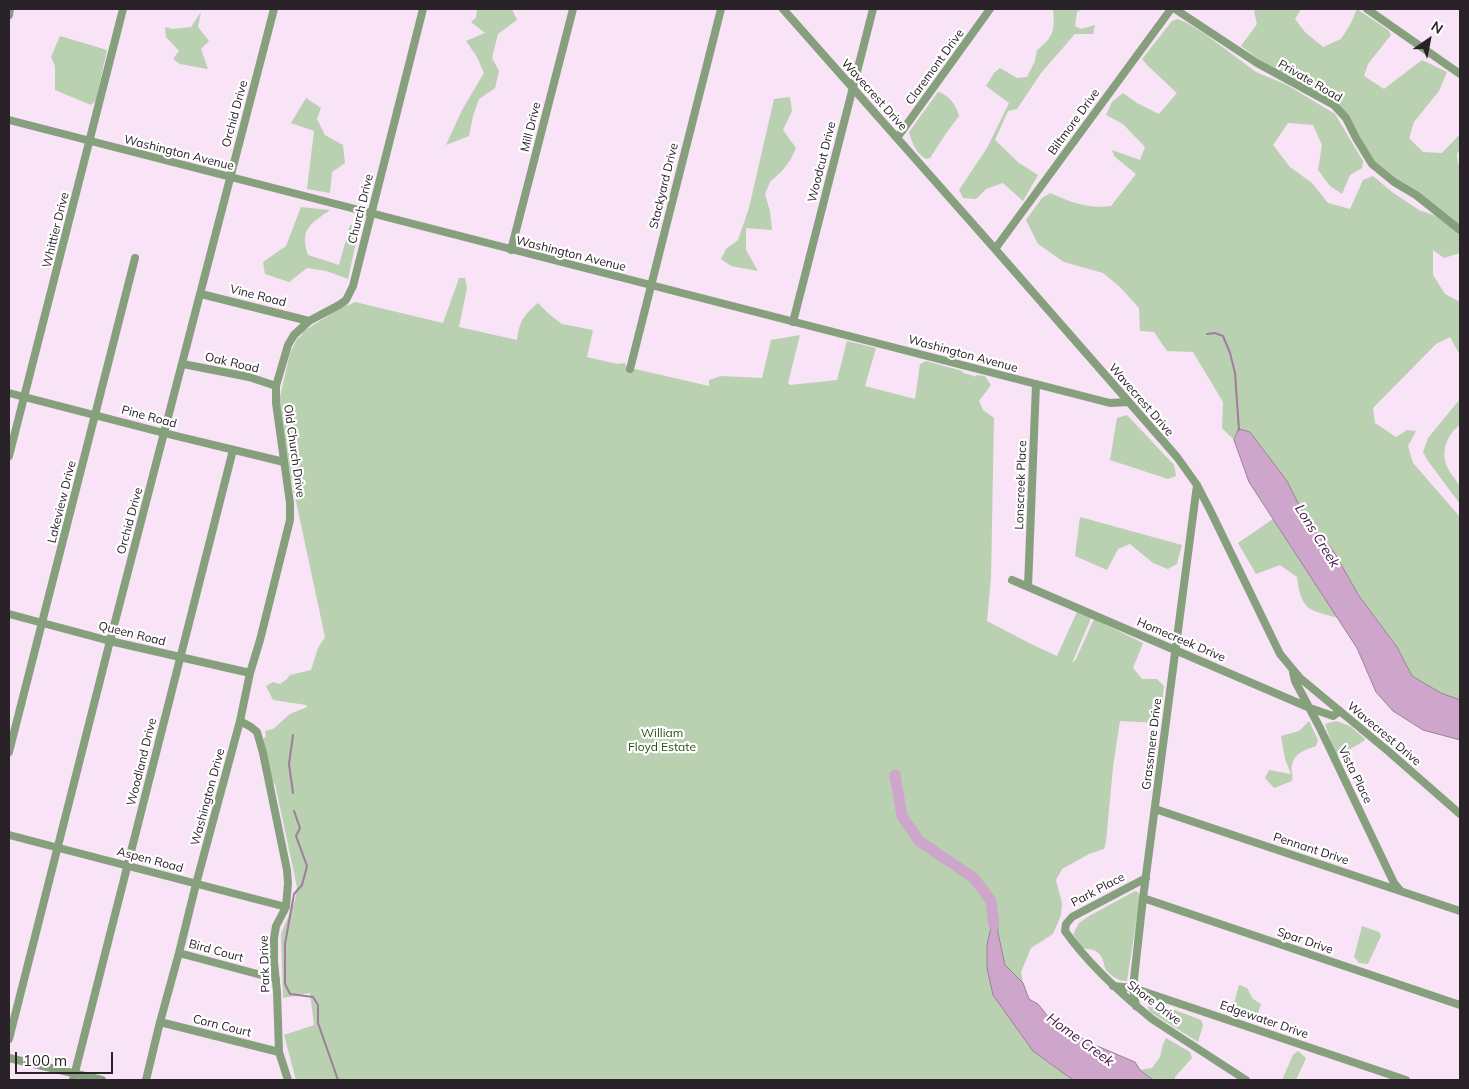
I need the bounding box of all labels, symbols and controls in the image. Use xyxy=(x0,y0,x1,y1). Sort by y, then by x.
north arrow xyxy=(1404,15,1454,65)
text: N xyxy=(1428,17,1447,38)
street label: Claremont Drive xyxy=(903,26,967,108)
street label: Wavecrest Drive xyxy=(838,56,910,134)
street label: Private Road xyxy=(1275,57,1345,105)
street label: Orchid Drive xyxy=(219,79,251,149)
street label: Biltmore Drive xyxy=(1045,86,1103,158)
street label: Mill Drive xyxy=(518,101,544,153)
street label: Woodcut Drive xyxy=(805,120,839,204)
street label: Washington Avenue xyxy=(122,132,236,174)
street label: Stackyard Drive xyxy=(646,142,682,230)
street label: Church Drive xyxy=(345,173,377,245)
street label: Whittier Drive xyxy=(40,191,72,269)
street label: Washington Avenue xyxy=(514,233,628,275)
street label: Vine Road xyxy=(228,282,288,310)
street label: Washington Avenue xyxy=(907,332,1019,376)
street label: Oak Road xyxy=(203,350,261,376)
street label: Wavecrest Drive xyxy=(1106,361,1176,439)
street label: Pine Road xyxy=(120,403,178,431)
street label: Old Church Drive xyxy=(280,403,308,499)
street label: Lonscreek Place xyxy=(1012,440,1030,530)
street label: Lakeview Drive xyxy=(45,459,79,545)
street label: Orchid Drive xyxy=(114,486,146,556)
water label: Lons Creek xyxy=(1291,501,1343,571)
street label: Homecreek Drive xyxy=(1135,615,1227,665)
street label: Queen Road xyxy=(97,619,167,649)
street label: Grassmere Drive xyxy=(1139,697,1165,791)
street label: Wavecrest Drive xyxy=(1344,699,1424,769)
street label: Woodland Drive xyxy=(124,717,160,807)
park label: William Floyd Estate xyxy=(628,726,696,754)
street label: Vista Place xyxy=(1335,744,1375,806)
street label: Washington Drive xyxy=(188,747,228,847)
street label: Pennant Drive xyxy=(1271,830,1351,868)
street label: Aspen Road xyxy=(115,844,185,876)
street label: Park Place xyxy=(1069,870,1127,910)
street label: Spar Drive xyxy=(1275,925,1335,957)
street label: Park Drive xyxy=(257,935,273,993)
street label: Bird Court xyxy=(187,937,245,965)
street label: Shore Drive xyxy=(1124,978,1184,1028)
street label: Edgewater Drive xyxy=(1218,998,1310,1042)
water label: Home Creek xyxy=(1043,1010,1117,1070)
street label: Corn Court xyxy=(191,1012,253,1040)
scale bar xyxy=(18,1042,115,1074)
text: 100 m xyxy=(23,1051,67,1070)

